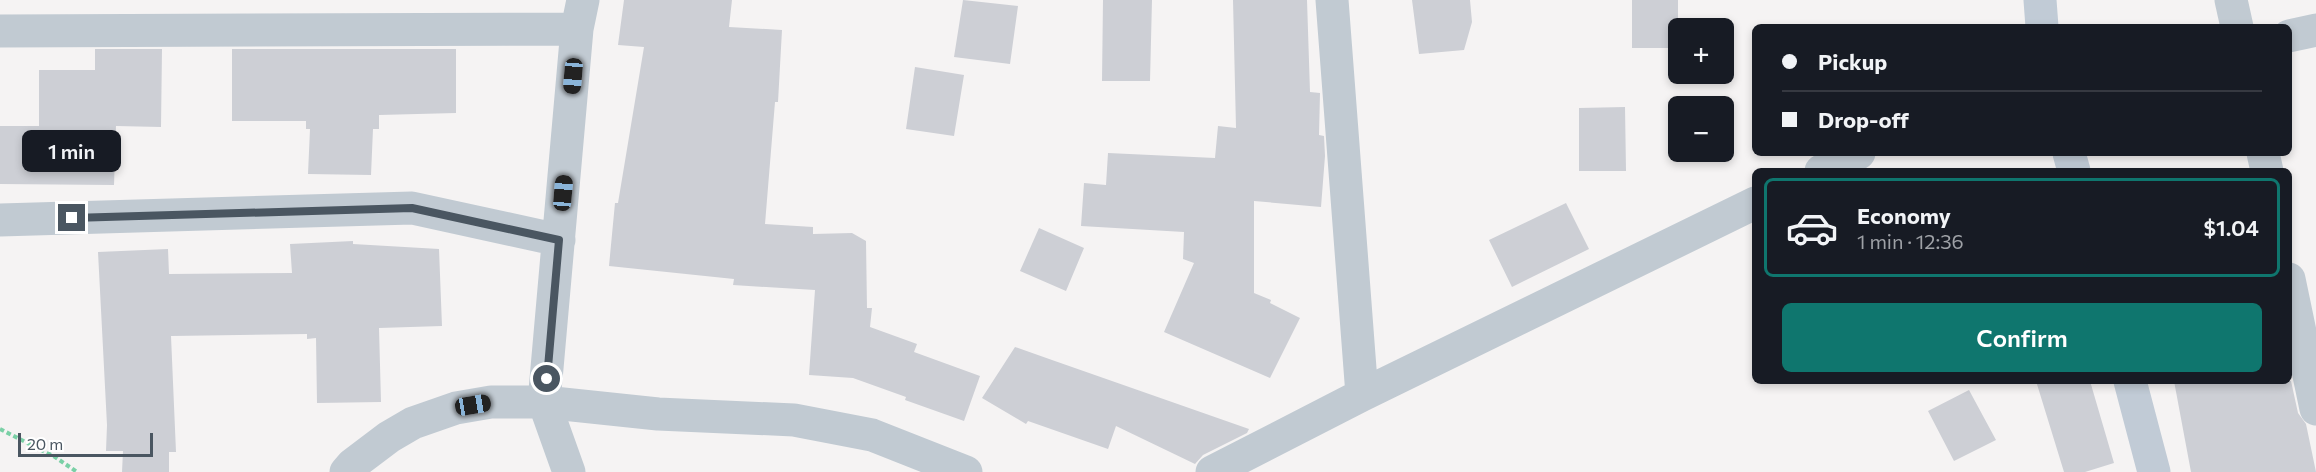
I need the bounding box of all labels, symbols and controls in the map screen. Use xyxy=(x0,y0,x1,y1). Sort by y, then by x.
map controls xyxy=(1668,18,1734,162)
button: + xyxy=(1668,18,1734,84)
text: Pickup xyxy=(1818,48,1887,75)
car xyxy=(562,57,584,95)
button: − xyxy=(1668,96,1734,162)
text: Drop-off xyxy=(1818,106,1909,133)
callout: 1 min xyxy=(22,131,122,173)
text: 1 min xyxy=(48,139,95,163)
car xyxy=(552,174,574,212)
icon: car xyxy=(1785,201,1839,255)
text: Economy xyxy=(1857,202,1951,229)
route end xyxy=(58,204,85,231)
text: $1.04 xyxy=(2203,214,2259,241)
text: 1 min · 12:36 xyxy=(1857,229,1964,253)
button: Confirm xyxy=(1782,303,2262,372)
route start xyxy=(533,365,560,392)
car xyxy=(454,393,492,417)
scale bar xyxy=(18,430,153,458)
text: 20 m xyxy=(27,434,63,453)

